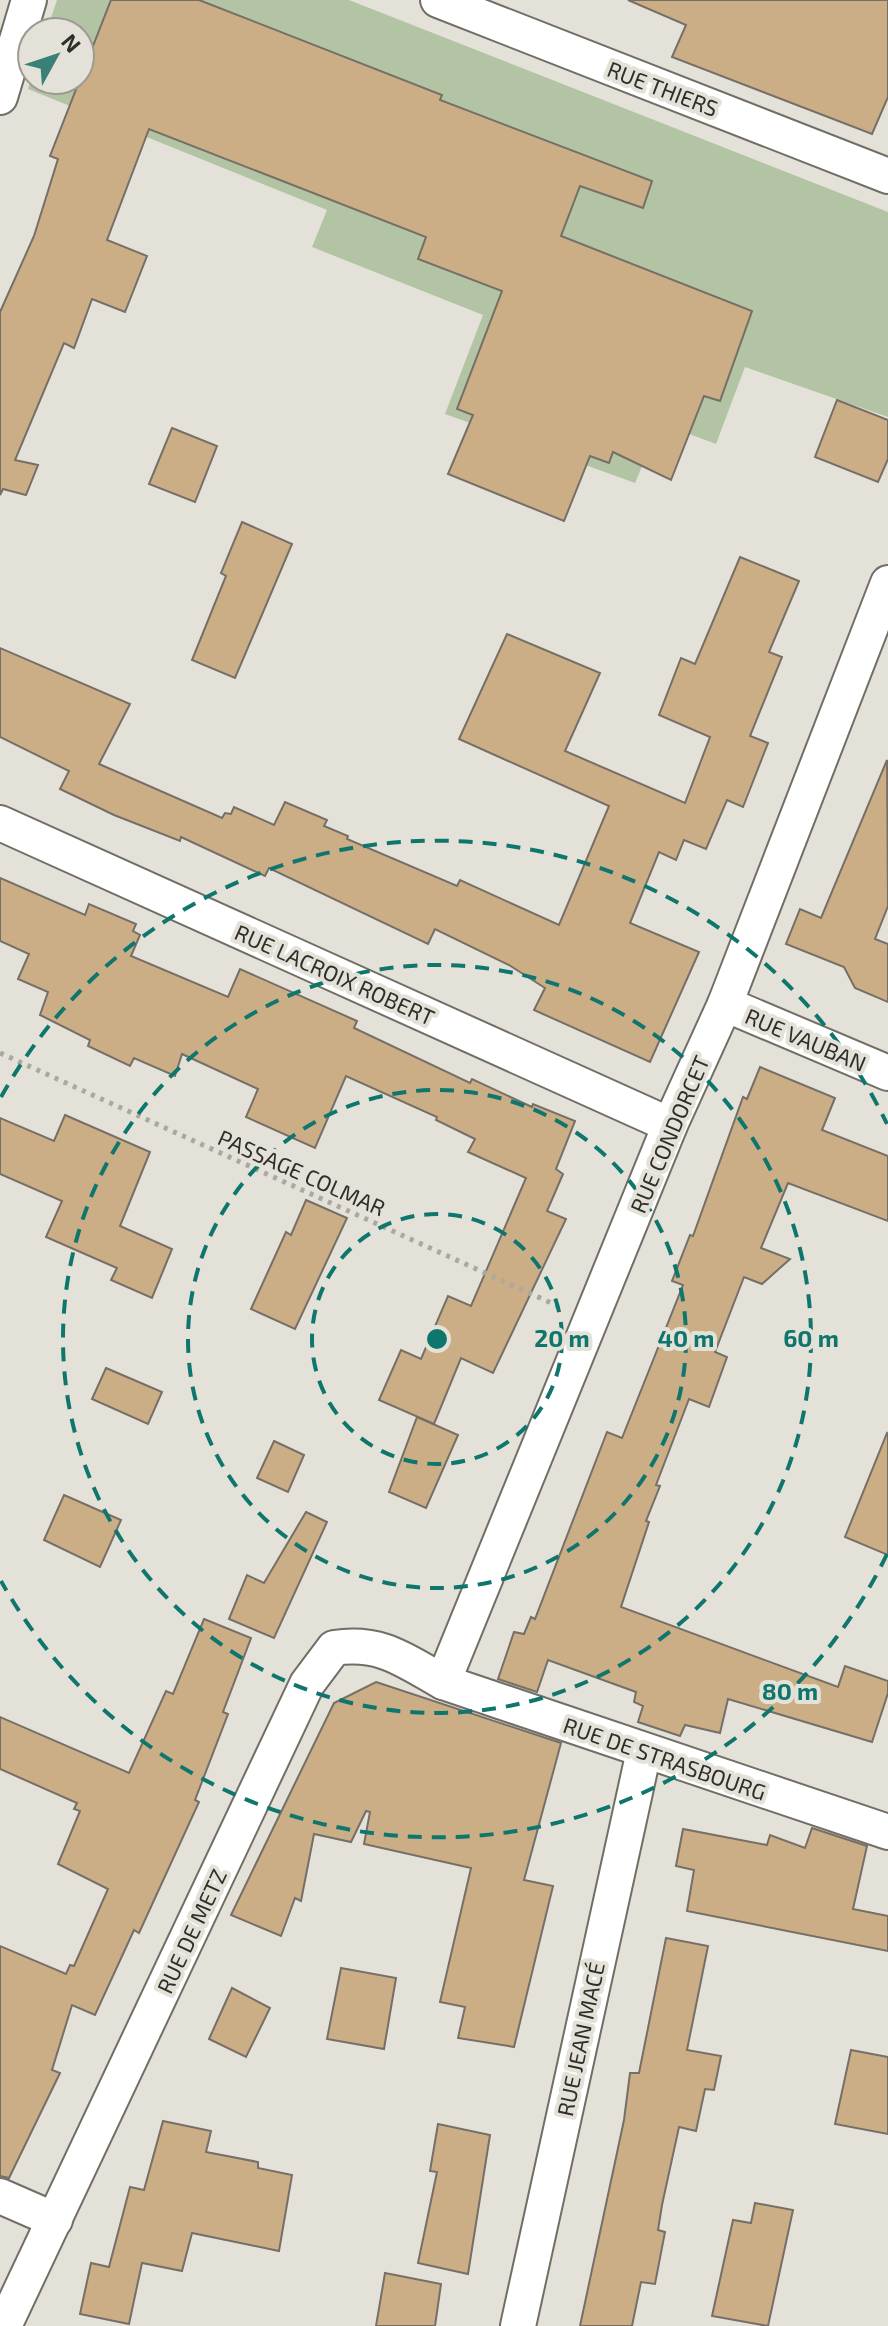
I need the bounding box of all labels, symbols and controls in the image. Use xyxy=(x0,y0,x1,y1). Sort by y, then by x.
north arrow xyxy=(16,16,96,96)
text: N xyxy=(57,28,87,57)
street label: RUE THIERS xyxy=(604,55,722,121)
street label: RUE LACROIX ROBERT xyxy=(231,918,439,1030)
street label: RUE VAUBAN xyxy=(742,1002,870,1076)
street label: RUE CONDORCET xyxy=(624,1051,714,1217)
street label: PASSAGE COLMAR xyxy=(214,1123,390,1221)
text: 20 m xyxy=(534,1323,590,1352)
text: 40 m xyxy=(658,1323,714,1352)
text: 60 m xyxy=(783,1323,839,1352)
centre of rings xyxy=(423,1325,451,1353)
text: 80 m xyxy=(762,1676,818,1705)
street label: RUE DE STRASBOURG xyxy=(560,1711,770,1805)
street label: RUE DE METZ xyxy=(151,1865,231,1997)
street label: RUE JEAN MACÉ xyxy=(551,1960,609,2118)

